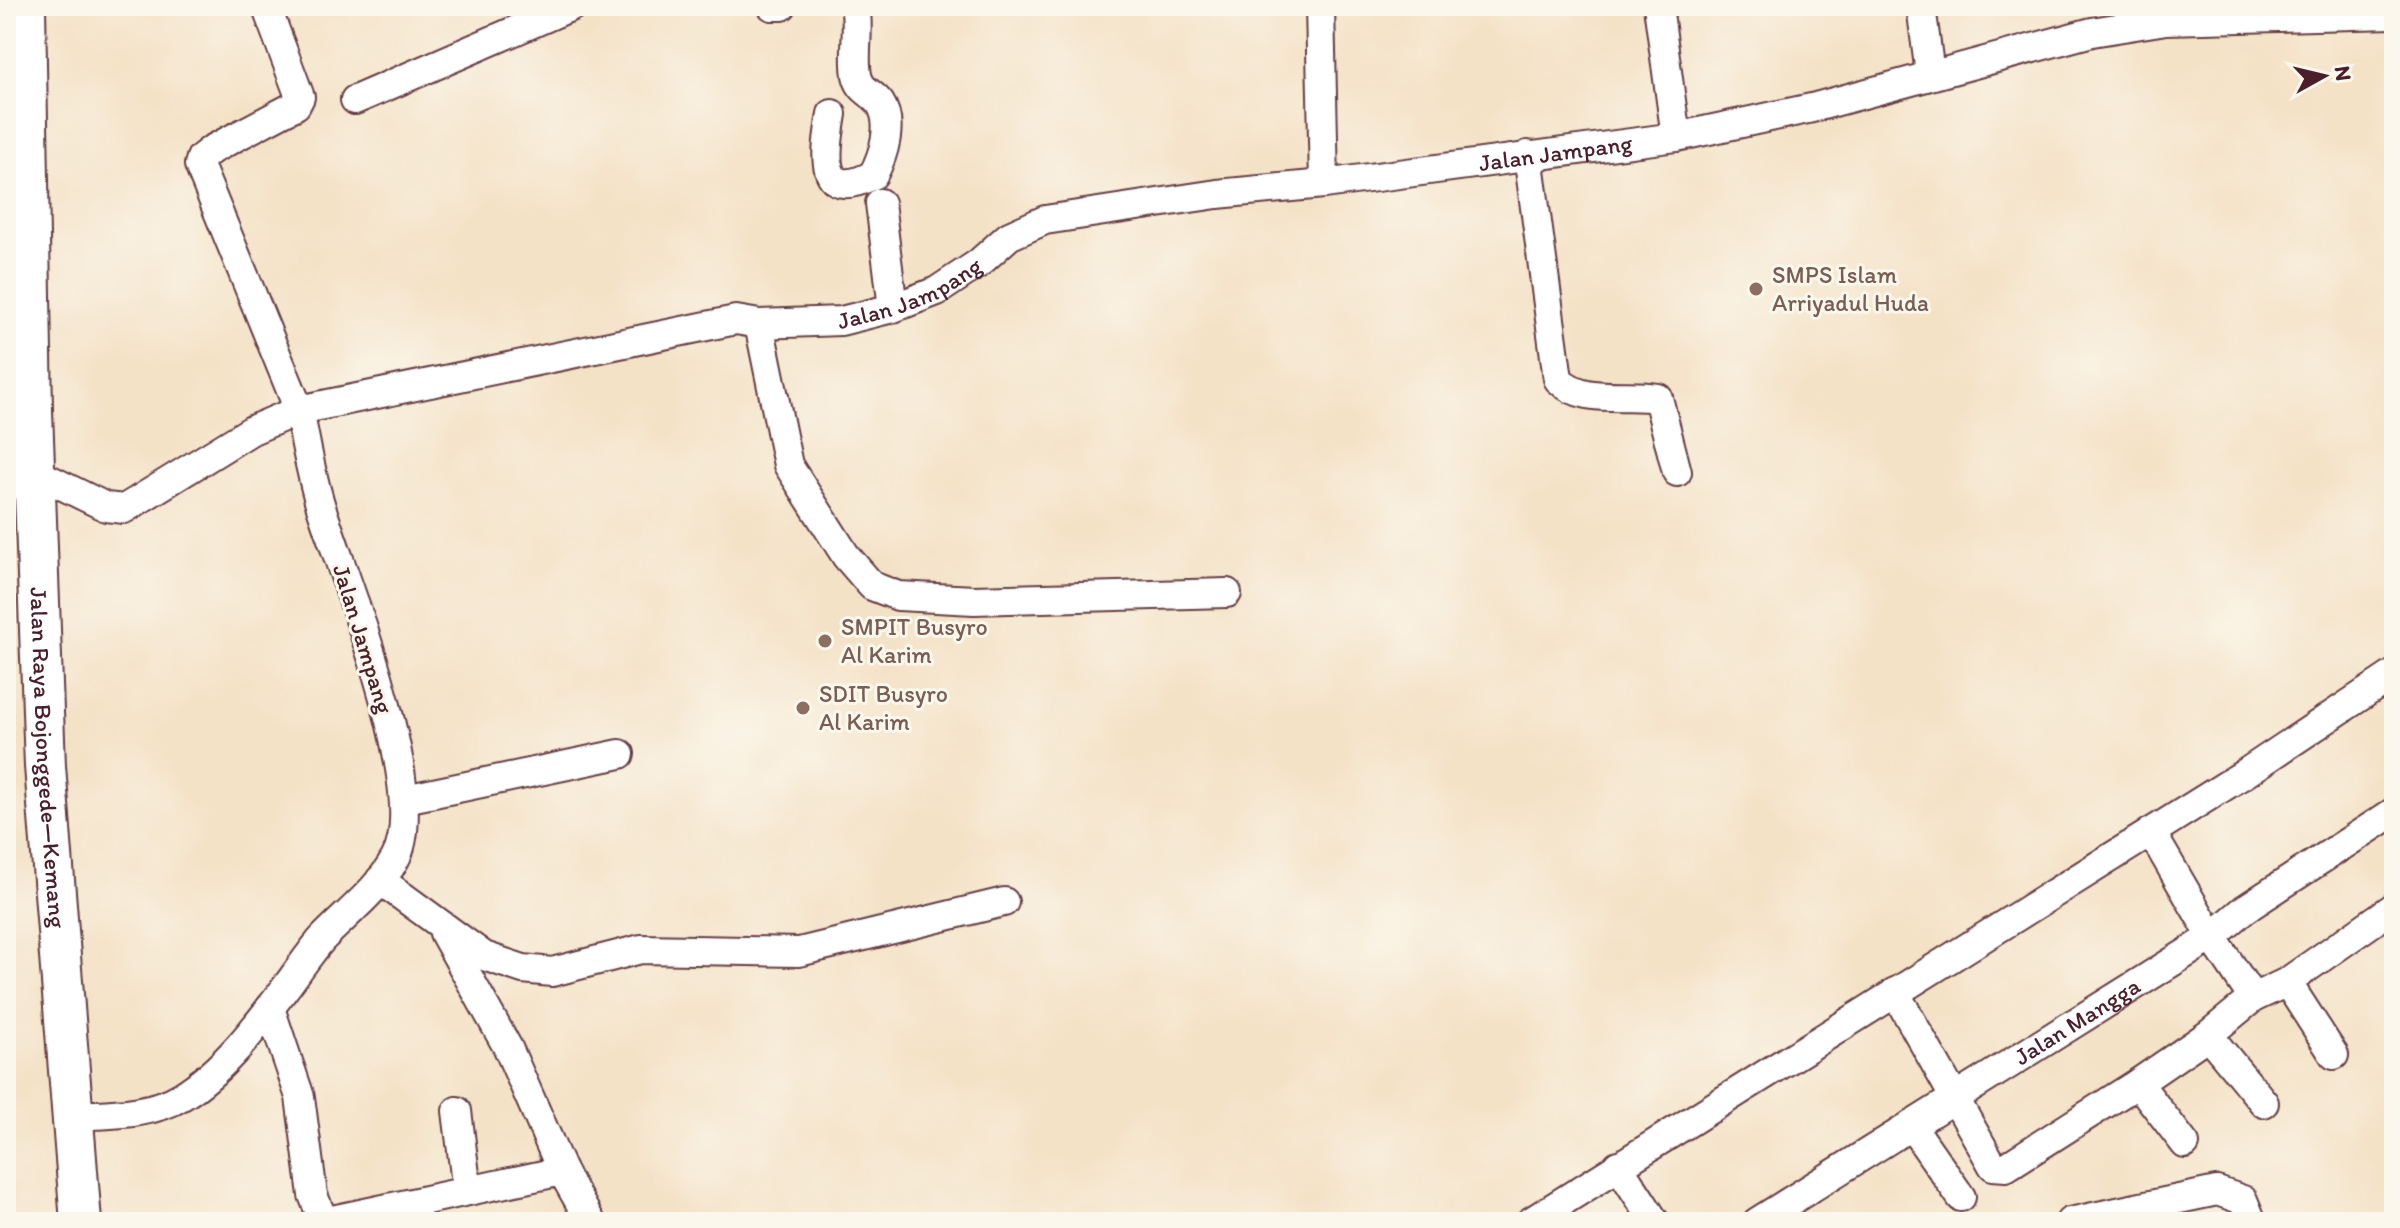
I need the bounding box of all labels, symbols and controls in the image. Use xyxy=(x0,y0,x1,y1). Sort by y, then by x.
north arrow xyxy=(2284,36,2364,116)
text: N xyxy=(2329,64,2358,83)
street label: Jalan Jampang xyxy=(1477,128,1635,177)
street label: Jalan Jampang xyxy=(834,250,987,335)
place label: SMPS Islam Arriyadul Huda xyxy=(1772,260,1929,317)
marker: SMPS Islam Arriyadul Huda xyxy=(1747,280,1765,298)
street label: Jalan Jampang xyxy=(327,561,400,718)
street label: Jalan Raya Bojonggede—Kemang xyxy=(24,586,73,930)
place label: SMPIT Busyro Al Karim xyxy=(841,612,988,669)
marker: SMPIT Busyro Al Karim xyxy=(816,632,834,650)
place label: SDIT Busyro Al Karim xyxy=(819,679,948,736)
marker: SDIT Busyro Al Karim xyxy=(794,699,812,717)
street label: Jalan Mangga xyxy=(2009,970,2146,1071)

